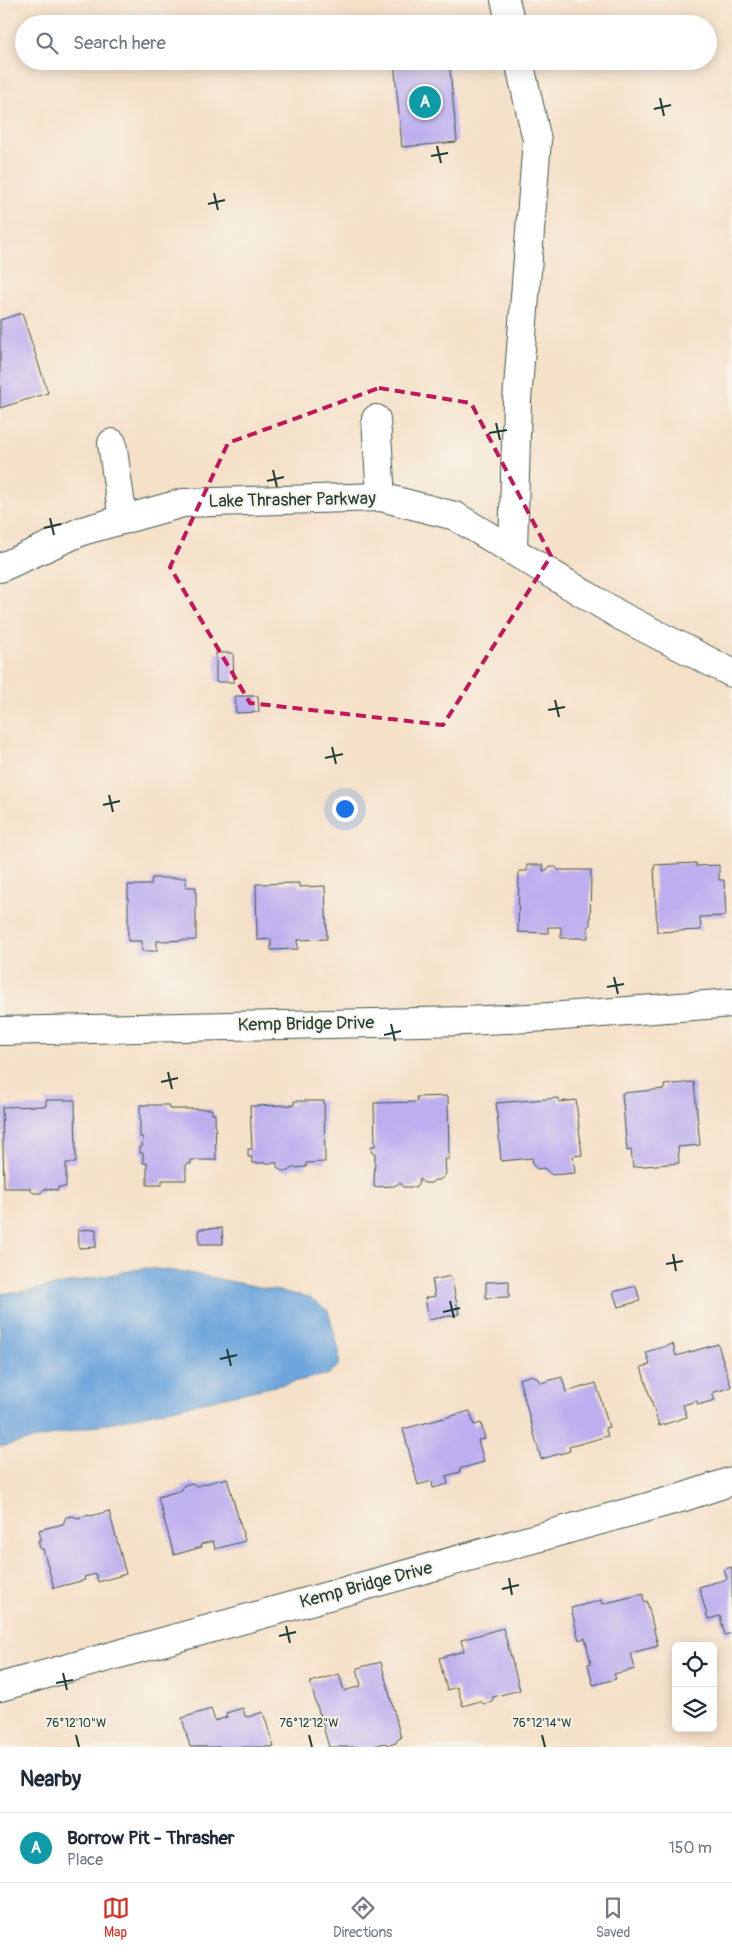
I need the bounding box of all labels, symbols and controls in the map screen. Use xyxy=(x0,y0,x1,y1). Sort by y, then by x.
search box xyxy=(15,15,717,70)
icon: search xyxy=(33,29,61,57)
text: Search here xyxy=(73,31,166,55)
pin: A xyxy=(409,83,441,121)
street label: Lake Thrasher Parkway xyxy=(208,487,376,513)
your location xyxy=(332,796,358,822)
street label: Kemp Bridge Drive xyxy=(237,1011,375,1037)
street label: Kemp Bridge Drive xyxy=(297,1556,435,1614)
map controls xyxy=(672,1642,717,1732)
button: locate xyxy=(672,1642,717,1687)
button: layers xyxy=(672,1687,717,1732)
text: 76°12'10"W xyxy=(46,1716,106,1731)
text: 76°12'12"W xyxy=(280,1716,338,1731)
text: 76°12'14"W xyxy=(512,1716,572,1731)
text: Nearby xyxy=(20,1766,81,1793)
text: Borrow Pit - Thrasher xyxy=(67,1826,235,1850)
text: A xyxy=(31,1838,41,1858)
text: 150 m xyxy=(668,1838,712,1858)
text: Place xyxy=(67,1850,103,1870)
tab: Map xyxy=(102,1894,130,1941)
tab: Directions xyxy=(333,1894,392,1941)
tab: Saved xyxy=(596,1894,630,1941)

